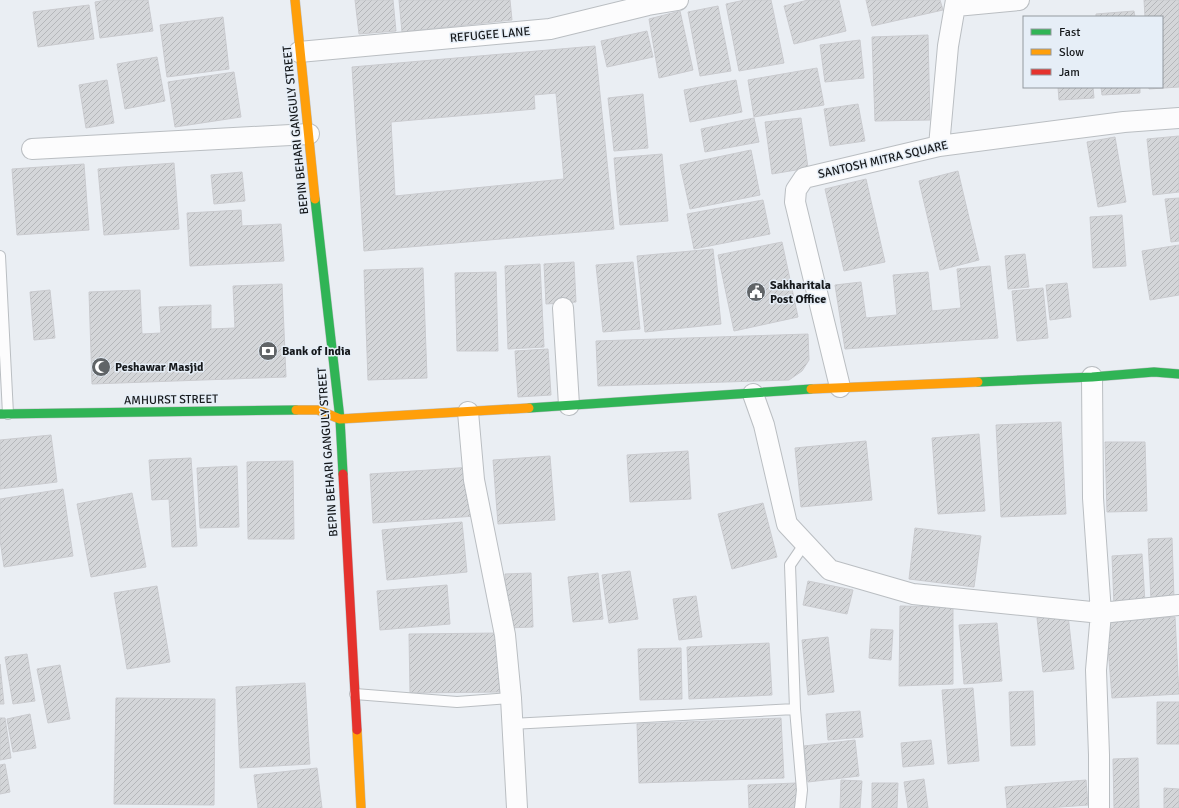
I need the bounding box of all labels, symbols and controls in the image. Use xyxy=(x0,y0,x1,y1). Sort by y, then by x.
legend xyxy=(1023,16,1163,88)
street label: REFUGEE LANE xyxy=(449,24,531,46)
text: Fast xyxy=(1059,25,1080,40)
street label: BEPIN BEHARI GANGULY STREET xyxy=(280,45,312,215)
text: Slow xyxy=(1059,45,1084,60)
text: Jam xyxy=(1059,65,1080,80)
street label: SANTOSH MITRA SQUARE xyxy=(817,138,950,182)
place label: Sakharitala Post Office xyxy=(770,278,831,307)
public building icon: Sakharitala Post Office xyxy=(745,281,767,303)
bank icon: Bank of India xyxy=(257,340,279,362)
place label: Bank of India xyxy=(282,344,351,359)
mosque icon: Peshawar Masjid xyxy=(90,356,112,378)
place label: Peshawar Masjid xyxy=(115,360,204,375)
street label: BEPIN BEHARI GANGULY STREET xyxy=(315,367,341,537)
street label: AMHURST STREET xyxy=(124,392,218,408)

